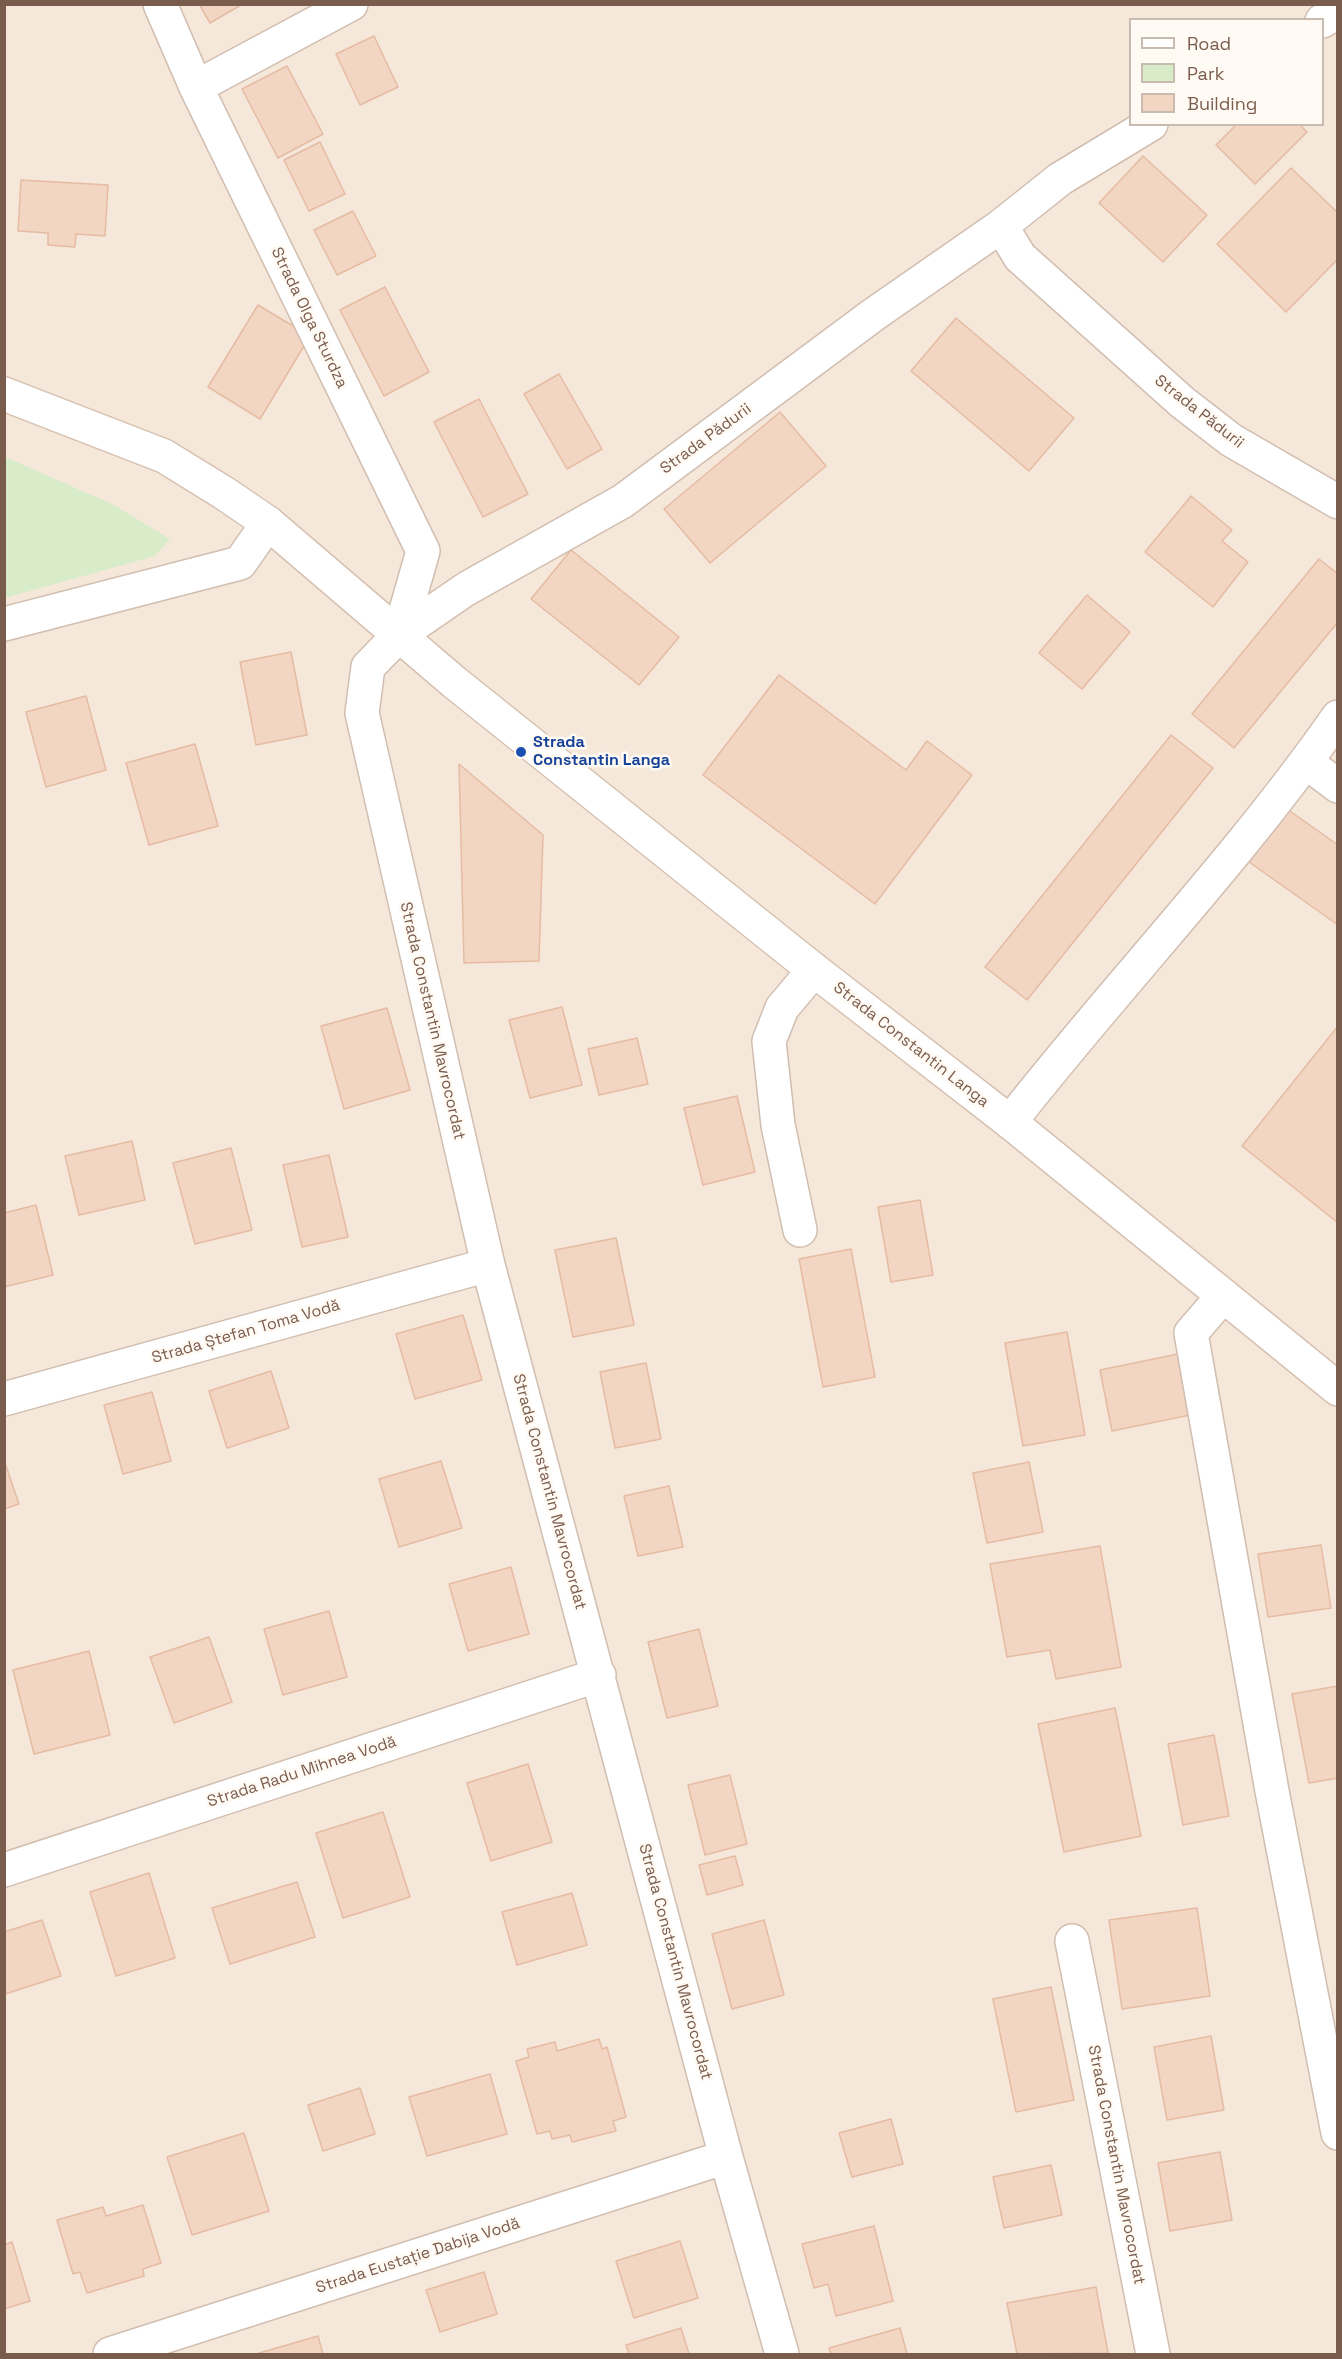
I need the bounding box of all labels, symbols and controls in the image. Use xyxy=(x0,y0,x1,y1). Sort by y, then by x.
legend xyxy=(1129,18,1324,126)
text: Road xyxy=(1187,32,1231,55)
text: Park xyxy=(1187,62,1224,85)
text: Building xyxy=(1187,92,1257,115)
street label: Strada Olga Sturdza xyxy=(267,244,351,392)
street label: Strada Pădurii xyxy=(1151,371,1247,453)
street label: Strada Pădurii xyxy=(657,400,755,478)
place label: Strada Constantin Langa xyxy=(533,733,670,771)
marker: Strada Constantin Langa xyxy=(514,745,528,759)
street label: Strada Constantin Mavrocordat xyxy=(395,900,469,1142)
street label: Strada Constantin Langa xyxy=(829,978,993,1112)
street label: Strada Ștefan Toma Vodă xyxy=(150,1296,342,1368)
street label: Strada Constantin Mavrocordat xyxy=(508,1372,590,1612)
street label: Strada Radu Mihnea Vodă xyxy=(205,1732,399,1812)
street label: Strada Constantin Mavrocordat xyxy=(634,1842,716,2082)
street label: Strada Constantin Mavrocordat xyxy=(1083,2044,1149,2286)
street label: Strada Eustație Dabija Vodă xyxy=(314,2214,522,2298)

